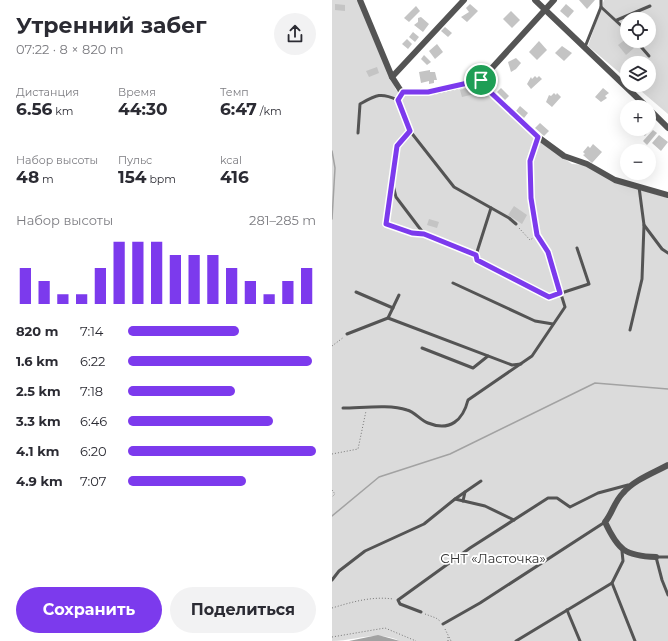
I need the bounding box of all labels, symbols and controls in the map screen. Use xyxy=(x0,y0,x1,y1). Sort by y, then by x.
text: Утренний забег xyxy=(16,12,207,39)
map controls xyxy=(620,12,656,180)
button: locate xyxy=(620,12,656,48)
button: share xyxy=(274,13,316,55)
text: 07:22 · 8 × 820 m xyxy=(16,41,124,57)
button: layers xyxy=(620,56,656,92)
pin xyxy=(464,63,498,97)
icon: arrive xyxy=(470,69,492,91)
text: Дистанция xyxy=(16,85,79,99)
text: Время xyxy=(118,85,156,99)
text: Темп xyxy=(220,85,249,99)
text: 6.56 xyxy=(16,99,52,119)
text: 44:30 xyxy=(118,99,168,119)
text: 6:47 xyxy=(220,99,257,119)
button: + xyxy=(620,100,656,136)
text: km xyxy=(52,104,73,118)
text: /km xyxy=(257,104,282,118)
button: − xyxy=(620,144,656,180)
text: Набор высоты xyxy=(16,153,98,167)
text: Пульс xyxy=(118,153,152,167)
text: kcal xyxy=(220,153,242,167)
text: 48 xyxy=(16,167,39,187)
text: 154 xyxy=(118,167,147,187)
text: 416 xyxy=(220,167,249,187)
text: m xyxy=(39,172,54,186)
text: bpm xyxy=(147,172,176,186)
text: Набор высоты xyxy=(16,212,113,228)
text: 281–285 m xyxy=(249,212,316,228)
text: 820 m xyxy=(16,323,58,339)
text: 7:14 xyxy=(80,323,103,339)
text: 1.6 km xyxy=(16,353,58,369)
text: 6:22 xyxy=(80,353,105,369)
text: 2.5 km xyxy=(16,383,61,399)
text: 7:18 xyxy=(80,383,103,399)
text: 3.3 km xyxy=(16,413,61,429)
text: 6:46 xyxy=(80,413,107,429)
text: 4.1 km xyxy=(16,443,59,459)
text: 6:20 xyxy=(80,443,107,459)
text: 4.9 km xyxy=(16,473,63,489)
text: 7:07 xyxy=(80,473,106,489)
park label: СНТ «Ласточка» xyxy=(440,550,546,566)
button: Сохранить xyxy=(16,587,162,633)
button: Поделиться xyxy=(170,587,316,633)

